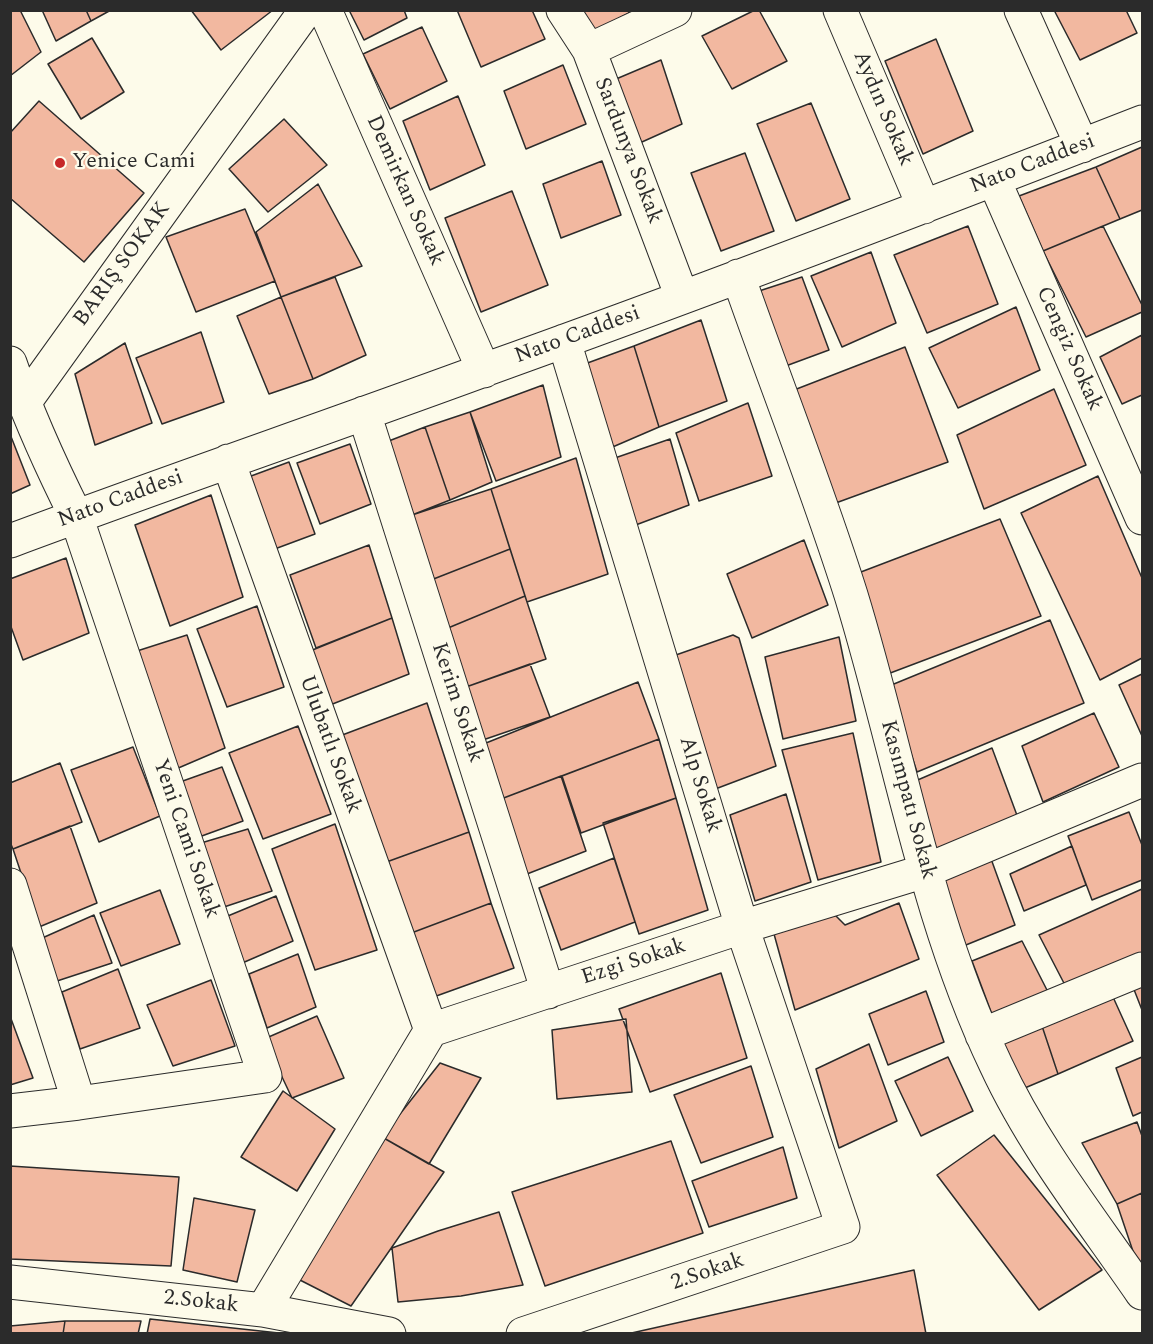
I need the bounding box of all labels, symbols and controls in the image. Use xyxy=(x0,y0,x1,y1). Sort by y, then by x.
street label: Aydın Sokak xyxy=(846,47,918,171)
street label: Sardunya Sokak xyxy=(587,74,667,228)
street label: Demirkan Sokak xyxy=(359,112,449,270)
street label: Nato Caddesi xyxy=(967,129,1099,201)
place label: Yenice Cami xyxy=(72,150,196,176)
marker: Yenice Cami xyxy=(53,156,67,170)
street label: BARIŞ SOKAK xyxy=(69,197,177,333)
street label: Cengiz Sokak xyxy=(1029,283,1107,415)
street label: Nato Caddesi xyxy=(512,301,644,371)
street label: Nato Caddesi xyxy=(55,465,187,535)
street label: Kerim Sokak xyxy=(424,640,488,766)
street label: Ulubatlı Sokak xyxy=(292,672,366,818)
street label: Kasımpatı Sokak xyxy=(873,717,941,883)
street label: Alp Sokak xyxy=(672,734,726,836)
street label: Yeni Cami Sokak xyxy=(145,756,225,922)
street label: Ezgi Sokak xyxy=(578,934,690,992)
street label: 2.Sokak xyxy=(668,1248,748,1298)
street label: 2.Sokak xyxy=(162,1286,240,1320)

